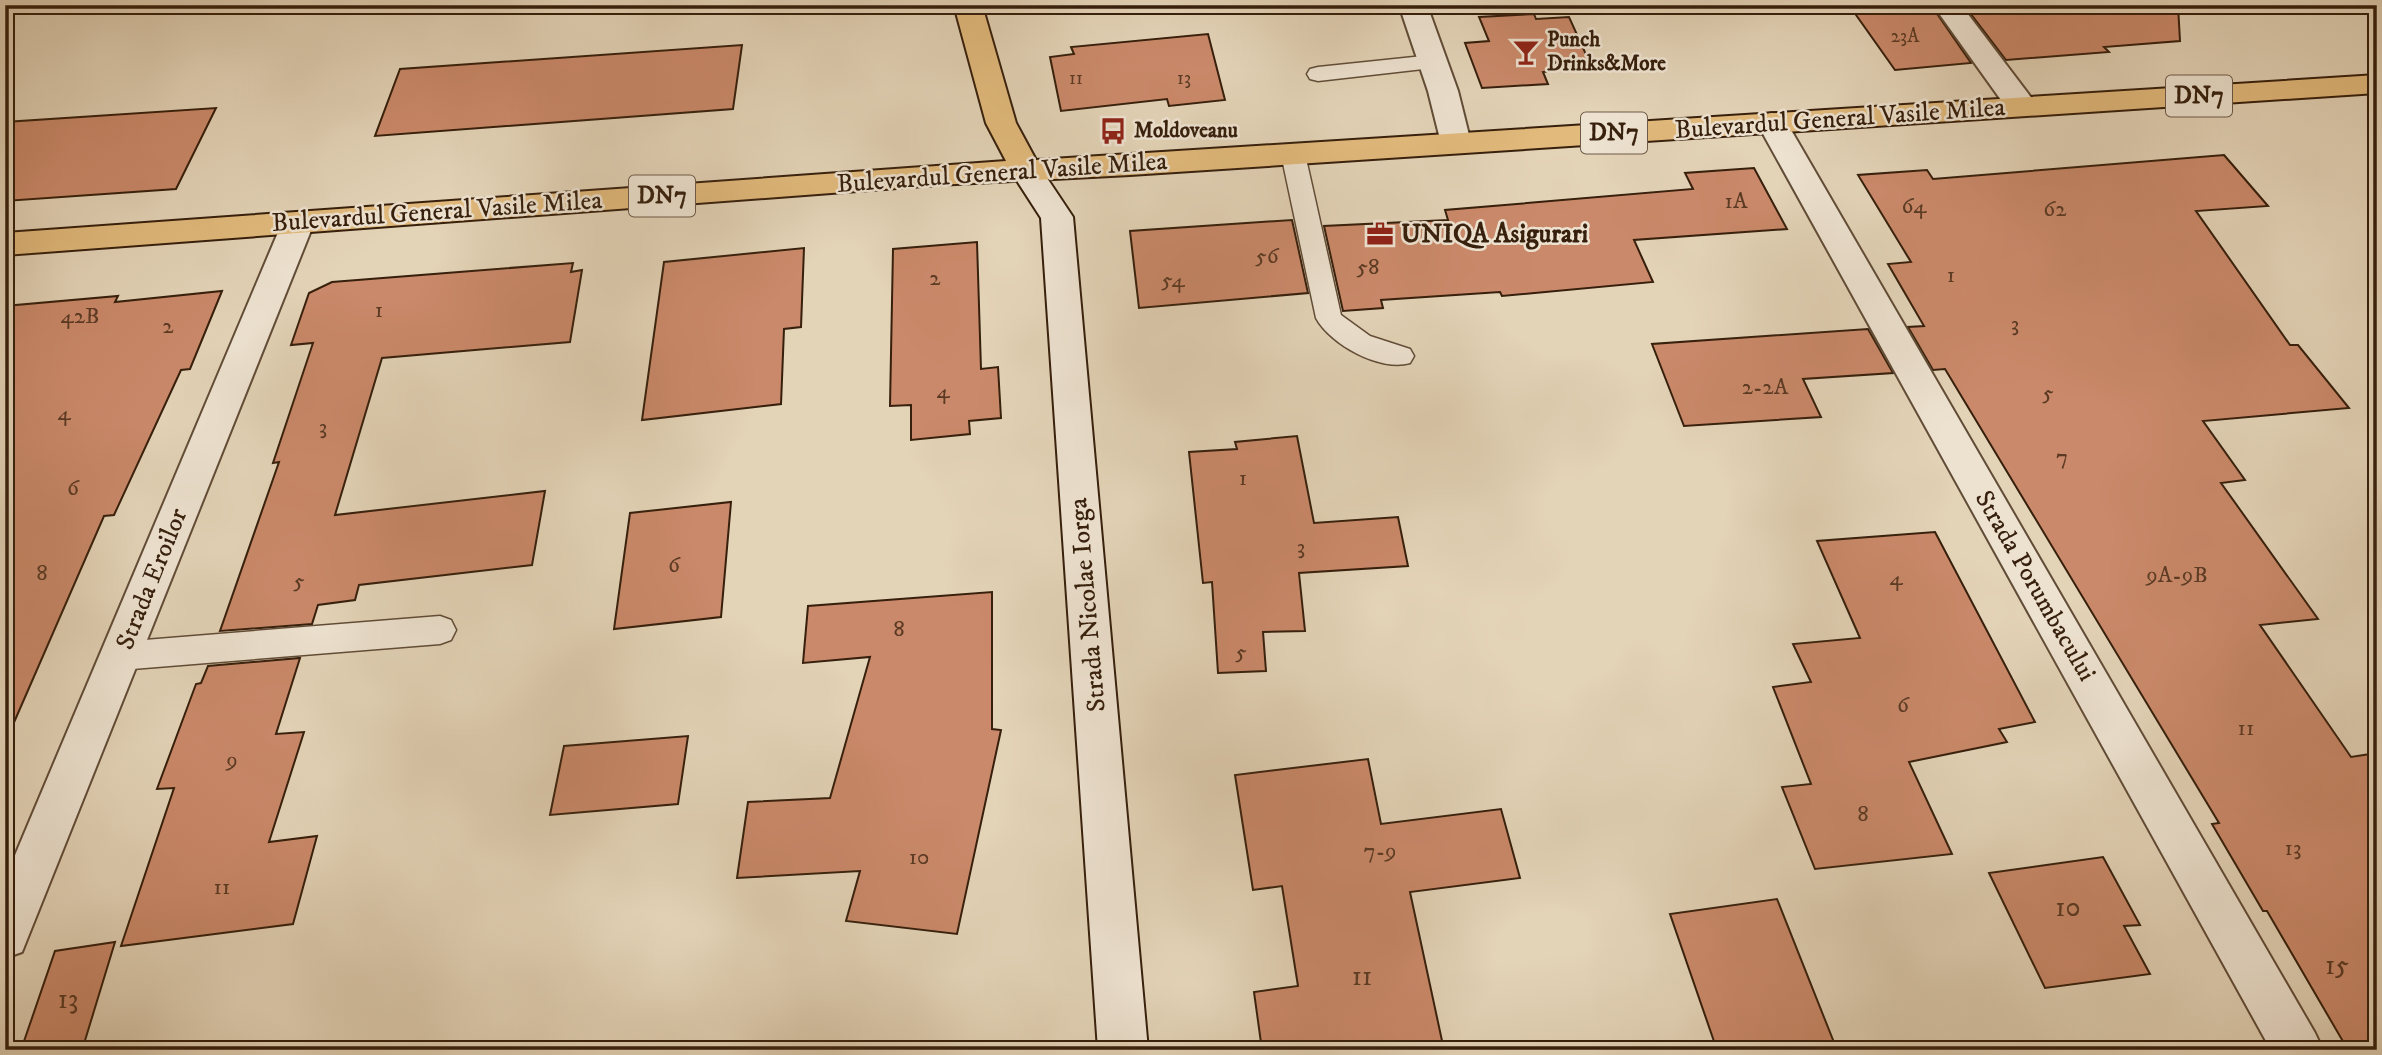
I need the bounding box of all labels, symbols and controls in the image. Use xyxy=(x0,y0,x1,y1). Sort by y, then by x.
house number: 23A xyxy=(1891,25,1920,48)
place label: Punch Drinks&More xyxy=(1547,27,1666,77)
bar icon: Punch Drinks&More xyxy=(1511,37,1541,67)
house number: 11 xyxy=(1069,67,1083,90)
house number: 13 xyxy=(1177,67,1191,90)
road number: DN7 xyxy=(2166,76,2232,116)
street label: Bulevardul General Vasile Milea xyxy=(1674,91,2006,147)
road number: DN7 xyxy=(1581,113,1647,154)
bus stop icon: Moldoveanu xyxy=(1098,116,1128,146)
place label: Moldoveanu xyxy=(1134,118,1238,144)
street label: Bulevardul General Vasile Milea xyxy=(836,145,1168,201)
road number: DN7 xyxy=(629,176,695,216)
street label: Bulevardul General Vasile Milea xyxy=(271,184,603,240)
house number: 1A xyxy=(1724,187,1748,216)
house number: 64 xyxy=(1901,192,1927,221)
house number: 62 xyxy=(2043,195,2067,224)
place label: UNIQA Asigurari xyxy=(1401,218,1589,251)
office icon: UNIQA Asigurari xyxy=(1365,219,1395,249)
house number: 56 xyxy=(1255,242,1280,271)
house number: 58 xyxy=(1357,253,1379,282)
house number: 1 xyxy=(1947,261,1955,290)
house number: 2 xyxy=(929,264,941,293)
house number: 54 xyxy=(1161,266,1185,295)
house number: 1 xyxy=(375,296,383,325)
house number: 42B xyxy=(60,302,100,331)
house number: 3 xyxy=(2011,310,2019,339)
house number: 2 xyxy=(162,312,174,341)
house number: 2-2A xyxy=(1742,373,1789,402)
house number: 4 xyxy=(936,377,950,406)
house number: 5 xyxy=(2042,379,2054,408)
house number: 4 xyxy=(57,399,71,428)
house number: 3 xyxy=(319,413,327,442)
house number: 7 xyxy=(2056,443,2068,472)
house number: 1 xyxy=(1239,464,1247,493)
house number: 6 xyxy=(67,474,80,503)
street label: Strada Porumbacului xyxy=(1967,485,2103,687)
street label: Strada Nicolae Iorga xyxy=(1062,497,1114,713)
street label: Strada Eroilor xyxy=(109,503,195,655)
house number: 3 xyxy=(1297,533,1305,562)
house number: 6 xyxy=(668,551,681,580)
house number: 8 xyxy=(36,559,48,588)
house number: 9A-9B xyxy=(2145,561,2208,590)
house number: 4 xyxy=(1889,564,1903,593)
house number: 5 xyxy=(293,567,305,596)
house number: 8 xyxy=(893,615,905,644)
house number: 5 xyxy=(1235,638,1247,667)
house number: 6 xyxy=(1897,691,1910,720)
house number: 11 xyxy=(2238,714,2254,743)
house number: 9 xyxy=(225,746,238,775)
house number: 8 xyxy=(1857,800,1869,829)
house number: 13 xyxy=(2284,834,2302,863)
house number: 7-9 xyxy=(1364,837,1396,866)
house number: 10 xyxy=(909,843,929,872)
house number: 11 xyxy=(214,873,230,902)
house number: 10 xyxy=(2055,890,2081,925)
house number: 15 xyxy=(2325,948,2349,983)
house number: 11 xyxy=(1352,959,1372,994)
house number: 13 xyxy=(58,982,78,1017)

